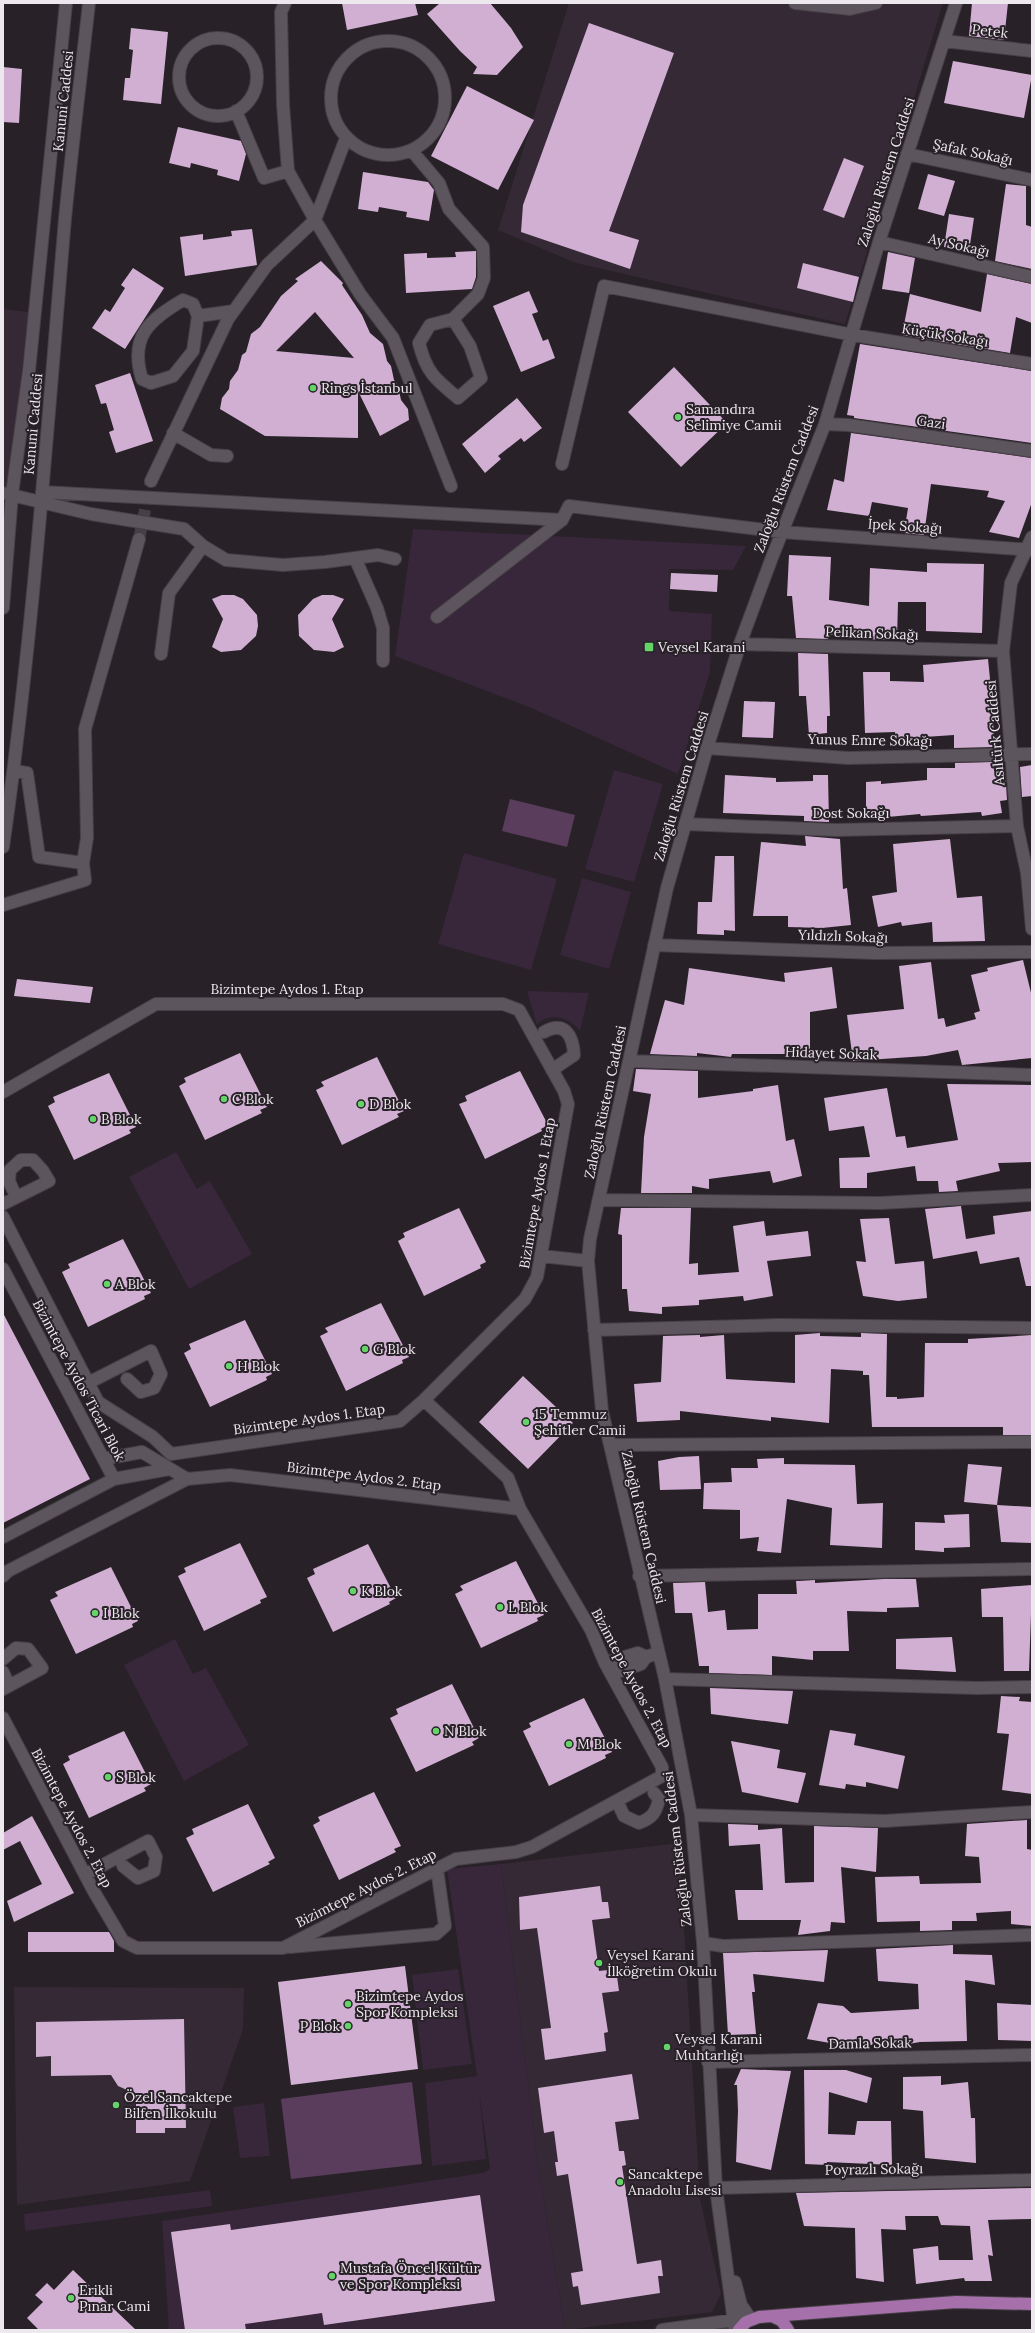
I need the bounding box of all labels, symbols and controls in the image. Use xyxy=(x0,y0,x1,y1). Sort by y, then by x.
street label: Petek xyxy=(971,20,1010,42)
street label: Kanuni Caddesi xyxy=(49,50,77,152)
street label: Zaloğlu Rüstem Caddesi xyxy=(853,95,919,249)
street label: Şafak Sokağı xyxy=(931,135,1015,169)
street label: Ay Sokağı xyxy=(926,229,992,261)
street label: Küçük Sokağı xyxy=(900,319,990,351)
street label: Kanuni Caddesi xyxy=(20,373,46,475)
place label: Rings İstanbul xyxy=(321,379,413,397)
marker: Rings İstanbul xyxy=(308,383,318,393)
place label: Samandıra Selimiye Camii xyxy=(686,400,782,434)
street label: Zaloğlu Rüstem Caddesi xyxy=(750,403,822,555)
street label: Gazi xyxy=(915,411,947,433)
marker: Samandıra Selimiye Camii xyxy=(673,412,683,422)
street label: İpek Sokağı xyxy=(867,514,943,538)
street label: Pelikan Sokağı xyxy=(825,622,919,644)
place label: Veysel Karani xyxy=(657,638,746,656)
marker: Veysel Karani xyxy=(643,641,655,653)
street label: Asıltürk Caddesi xyxy=(981,679,1009,787)
street label: Zaloğlu Rüstem Caddesi xyxy=(650,709,712,863)
street label: Yunus Emre Sokağı xyxy=(806,730,933,750)
street label: Dost Sokağı xyxy=(812,804,890,822)
street label: Yıldızlı Sokağı xyxy=(797,925,888,947)
street label: Bizimtepe Aydos 1. Etap xyxy=(210,980,364,998)
street label: Zaloğlu Rüstem Caddesi xyxy=(580,1024,630,1180)
street label: Hidayet Sokak xyxy=(784,1042,878,1064)
place label: C Blok xyxy=(232,1090,274,1108)
marker: C Blok xyxy=(219,1094,229,1104)
place label: D Blok xyxy=(369,1095,412,1113)
marker: D Blok xyxy=(356,1099,366,1109)
place label: B Blok xyxy=(101,1110,142,1128)
marker: B Blok xyxy=(88,1114,98,1124)
street label: Bizimtepe Aydos 1. Etap xyxy=(515,1116,559,1270)
place label: A Blok xyxy=(114,1275,156,1293)
marker: A Blok xyxy=(102,1279,112,1289)
street label: Bizimtepe Aydos Ticari Blok xyxy=(29,1296,130,1464)
place label: G Blok xyxy=(373,1340,416,1358)
marker: G Blok xyxy=(360,1344,370,1354)
place label: H Blok xyxy=(237,1357,280,1375)
marker: H Blok xyxy=(224,1361,234,1371)
street label: Bizimtepe Aydos 1. Etap xyxy=(232,1399,386,1439)
place label: 15 Temmuz Şehitler Camii xyxy=(534,1405,626,1439)
marker: 15 Temmuz Şehitler Camii xyxy=(521,1417,531,1427)
street label: Zaloğlu Rüstem Caddesi xyxy=(618,1449,670,1605)
street label: Bizimtepe Aydos 2. Etap xyxy=(286,1458,442,1494)
place label: K Blok xyxy=(361,1582,403,1600)
marker: K Blok xyxy=(348,1586,358,1596)
place label: L Blok xyxy=(508,1598,548,1616)
marker: L Blok xyxy=(495,1602,505,1612)
place label: I Blok xyxy=(103,1604,140,1622)
street label: Bizimtepe Aydos 2. Etap xyxy=(588,1605,676,1751)
marker: I Blok xyxy=(90,1608,100,1618)
place label: N Blok xyxy=(444,1722,487,1740)
marker: N Blok xyxy=(431,1726,441,1736)
place label: M Blok xyxy=(577,1735,622,1753)
marker: M Blok xyxy=(564,1739,574,1749)
street label: Bizimtepe Aydos 2. Etap xyxy=(28,1745,116,1891)
place label: S Blok xyxy=(116,1768,156,1786)
street label: Zaloğlu Rüstem Caddesi xyxy=(659,1770,695,1928)
marker: S Blok xyxy=(103,1772,113,1782)
street label: Bizimtepe Aydos 2. Etap xyxy=(293,1845,439,1931)
place label: Veysel Karani İlköğretim Okulu xyxy=(606,1946,717,1980)
marker: Veysel Karani İlköğretim Okulu xyxy=(594,1958,604,1968)
place label: Bizimtepe Aydos Spor Kompleksi xyxy=(356,1987,464,2021)
marker: Bizimtepe Aydos Spor Kompleksi xyxy=(343,1999,353,2009)
place label: P Blok xyxy=(300,2017,340,2035)
marker: P Blok xyxy=(343,2021,353,2031)
place label: Veysel Karani Muhtarlığı xyxy=(674,2030,763,2064)
street label: Damla Sokak xyxy=(828,2033,912,2053)
marker: Veysel Karani Muhtarlığı xyxy=(662,2042,672,2052)
place label: Özel Sancaktepe Bilfen İlkokulu xyxy=(124,2088,232,2122)
marker: Özel Sancaktepe Bilfen İlkokulu xyxy=(111,2100,121,2110)
street label: Poyrazlı Sokağı xyxy=(825,2159,923,2179)
place label: Sancaktepe Anadolu Lisesi xyxy=(627,2165,721,2199)
marker: Sancaktepe Anadolu Lisesi xyxy=(615,2177,625,2187)
place label: Mustafa Öncel Kültür ve Spor Kompleksi xyxy=(340,2259,479,2293)
marker: Mustafa Öncel Kültür ve Spor Kompleksi xyxy=(327,2271,337,2281)
place label: Erikli Pınar Cami xyxy=(79,2281,150,2315)
marker: Erikli Pınar Cami xyxy=(66,2293,76,2303)

